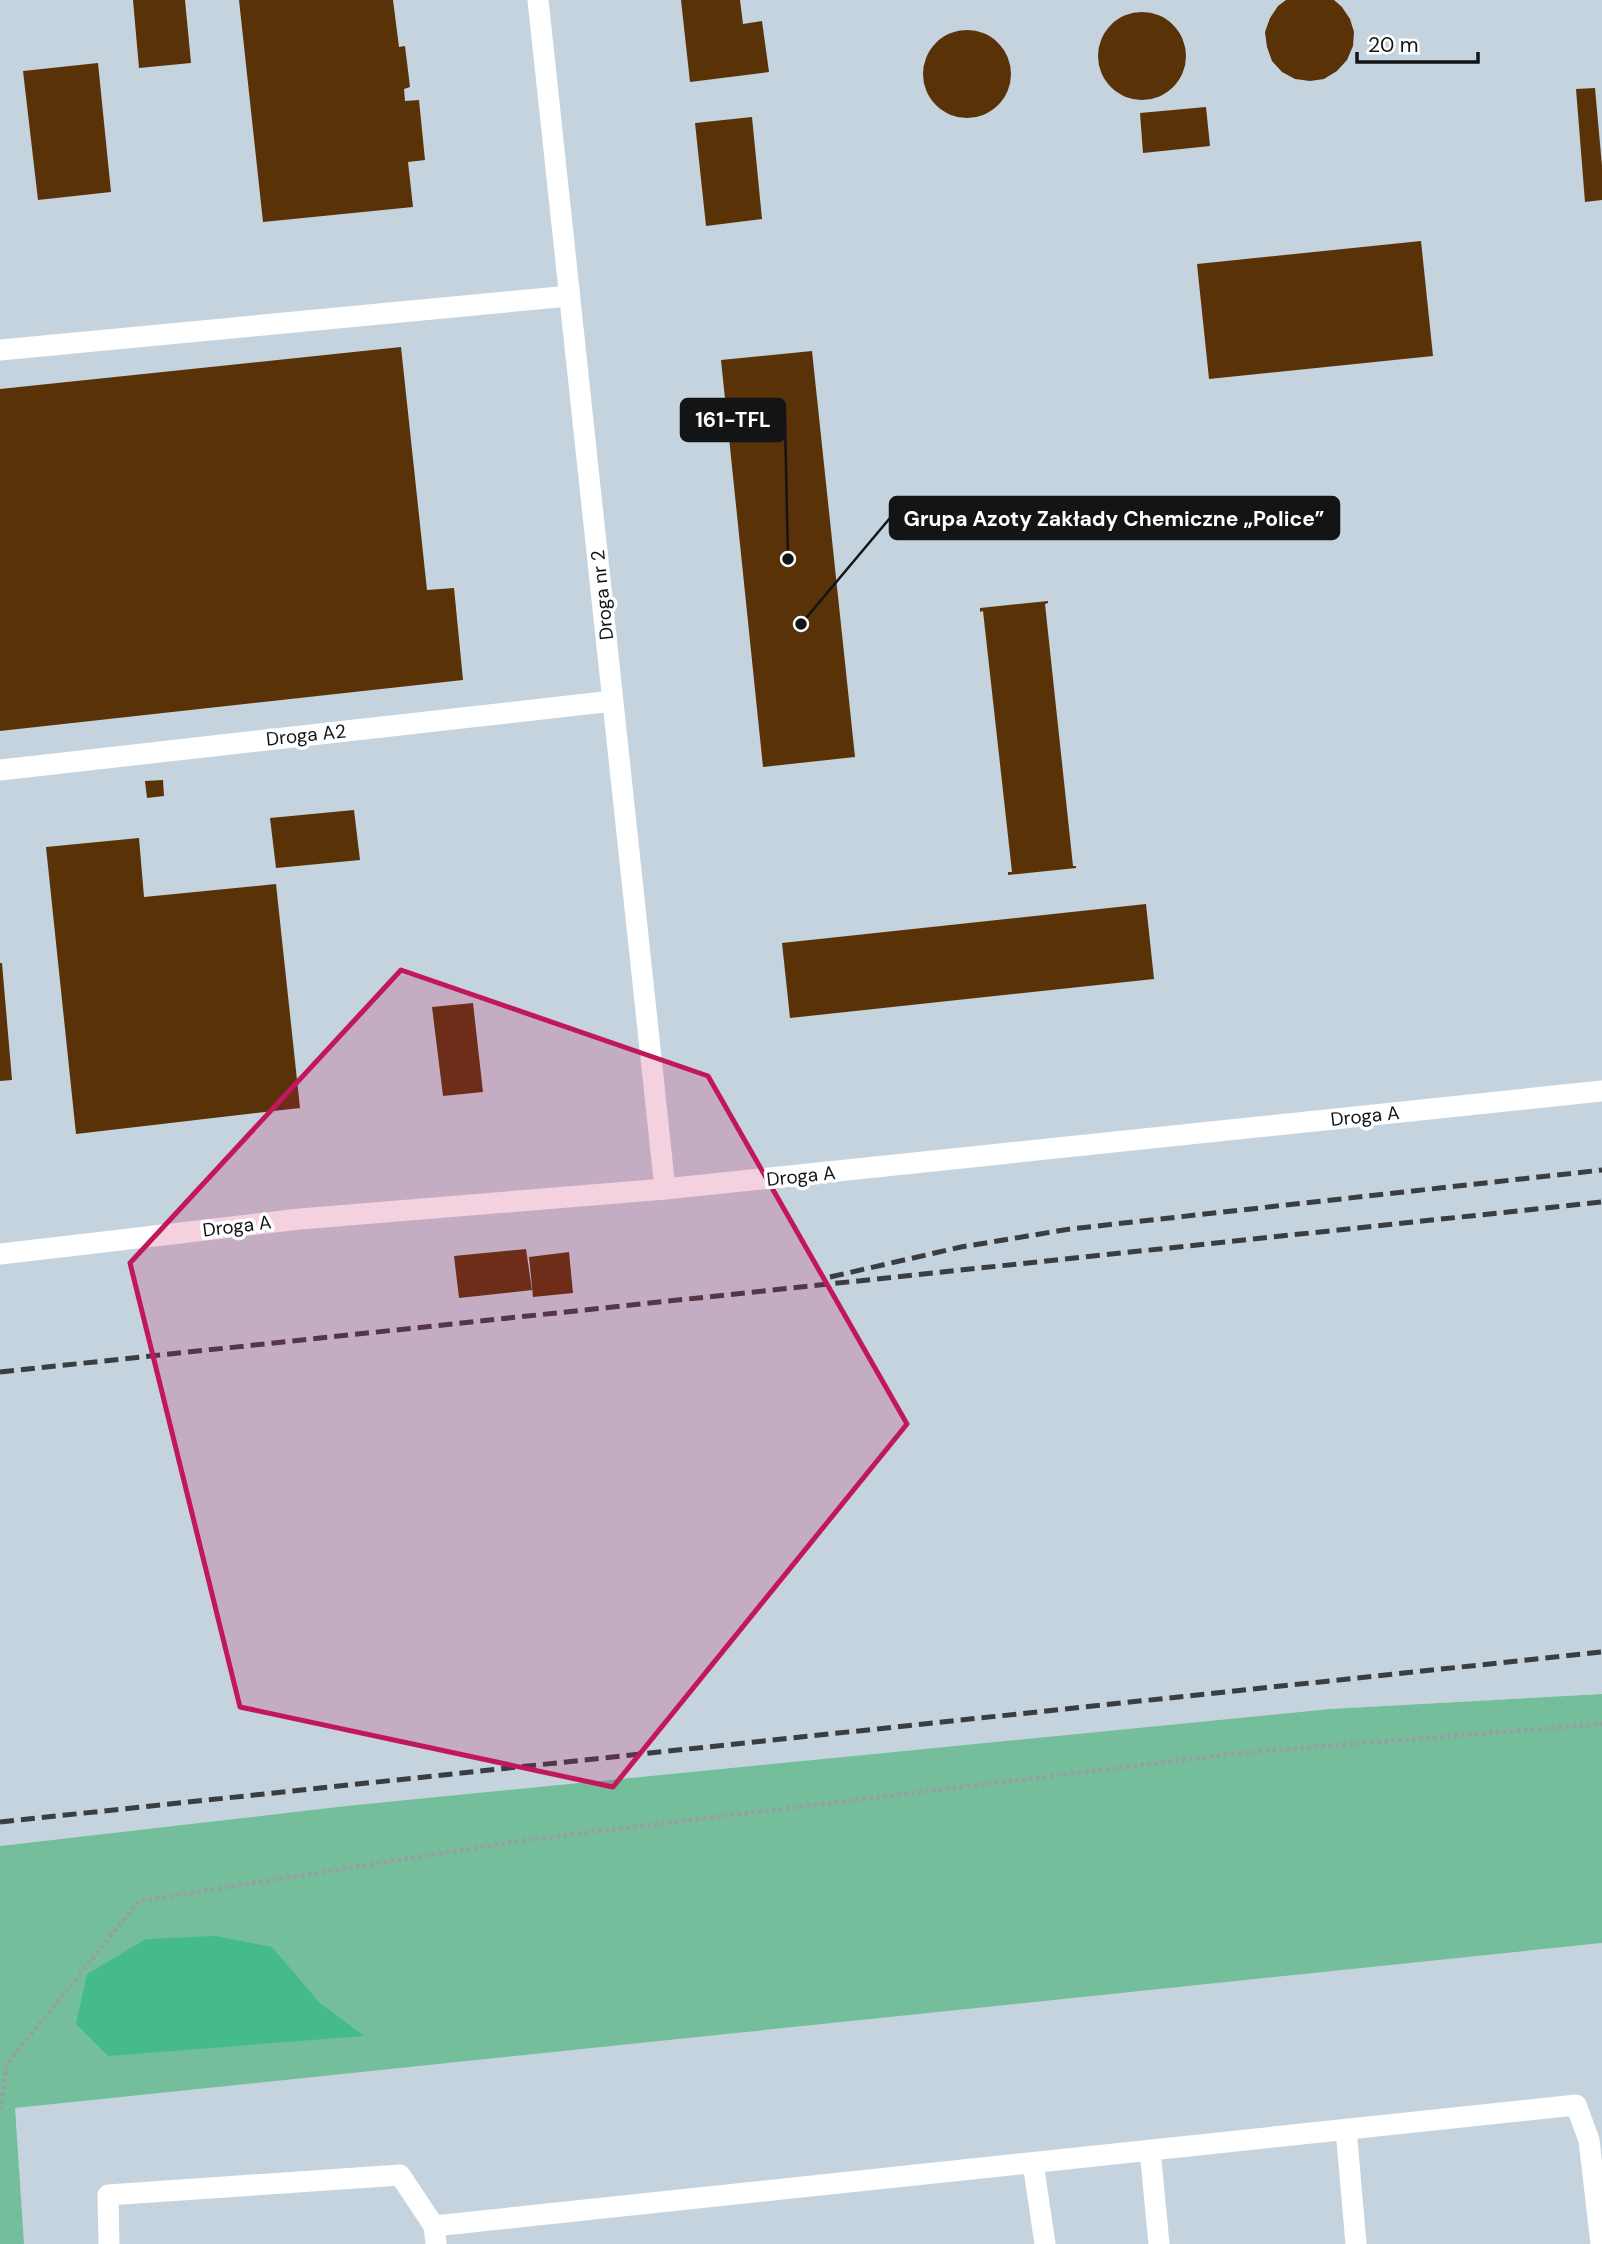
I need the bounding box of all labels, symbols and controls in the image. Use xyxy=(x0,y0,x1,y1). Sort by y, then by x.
scale bar xyxy=(1357,21,1478,65)
text: 20 m xyxy=(1368,31,1419,59)
callout: 161-TFL xyxy=(681,399,785,441)
text: 161-TFL xyxy=(695,406,771,434)
callout: Grupa Azoty Zakłady Chemiczne „Police” xyxy=(890,497,1339,539)
text: Grupa Azoty Zakłady Chemiczne „Police” xyxy=(904,505,1324,533)
street label: Droga nr 2 xyxy=(585,549,619,641)
street label: Droga A2 xyxy=(265,718,347,752)
street label: Droga A xyxy=(1329,1100,1401,1132)
street label: Droga A xyxy=(765,1160,837,1192)
street label: Droga A xyxy=(201,1209,273,1243)

